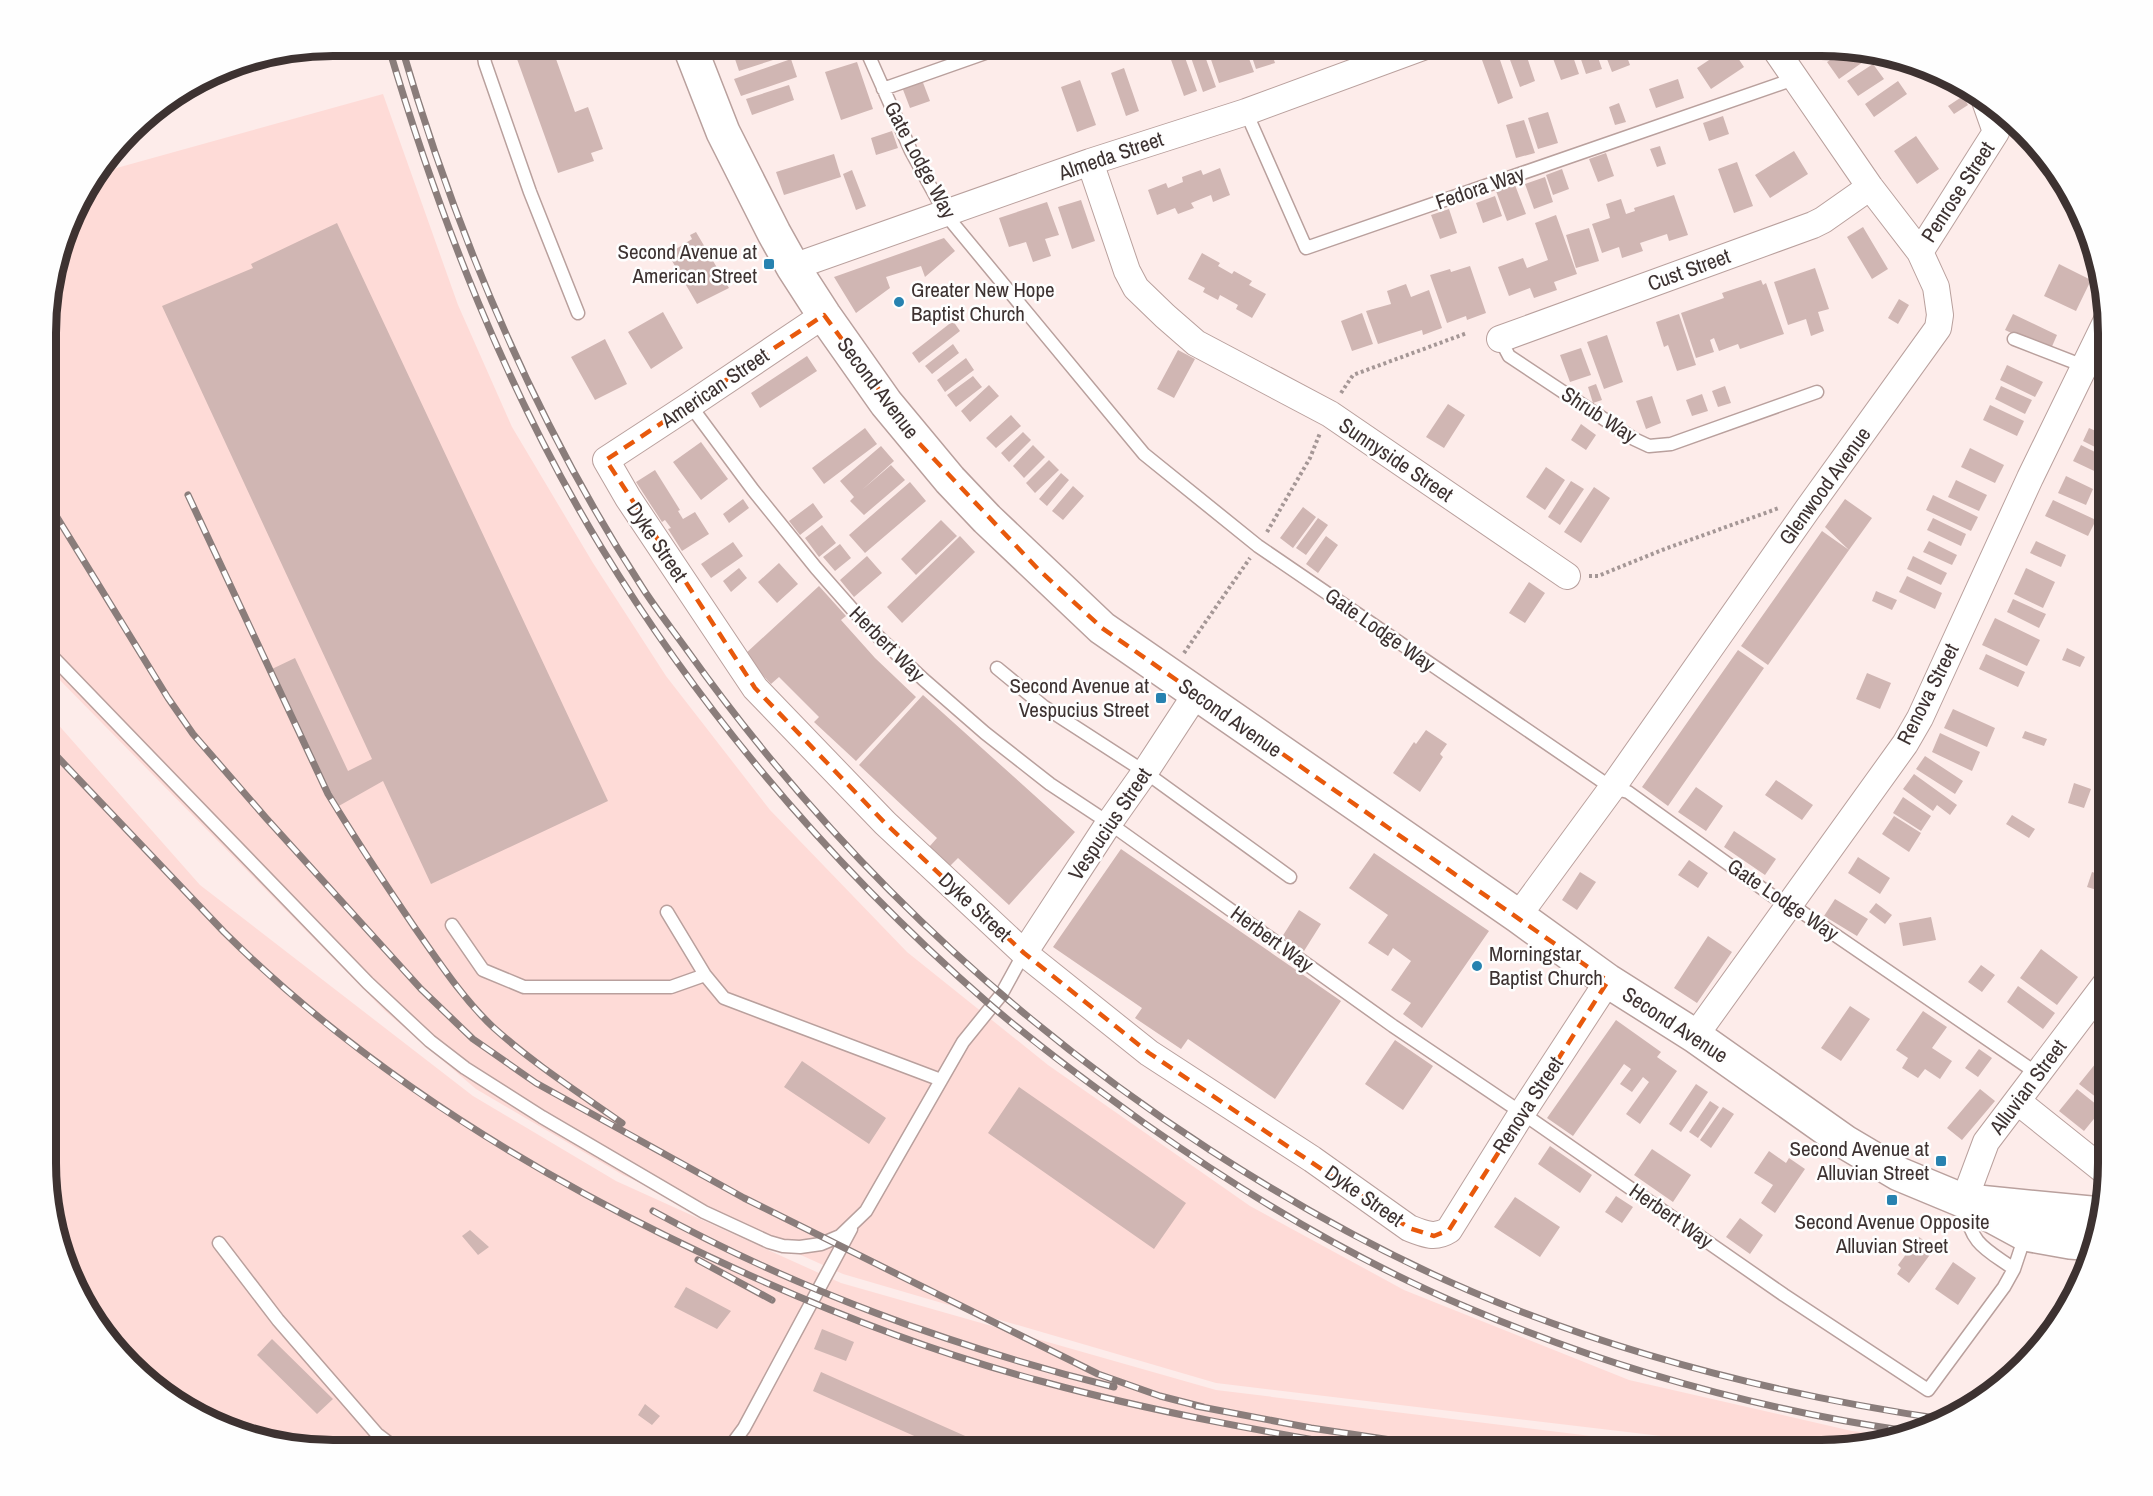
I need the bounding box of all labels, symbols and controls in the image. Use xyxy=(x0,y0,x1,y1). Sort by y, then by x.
street label: Gate Lodge Way xyxy=(877,96,964,224)
street label: Almeda Street xyxy=(1054,124,1167,187)
street label: Penrose Street xyxy=(1914,135,2001,248)
street label: Fedora Way xyxy=(1431,159,1529,216)
place label: Second Avenue at American Street xyxy=(617,237,757,290)
street label: Cust Street xyxy=(1643,241,1734,298)
marker: Second Avenue at American Street xyxy=(762,257,776,271)
place label: Greater New Hope Baptist Church xyxy=(911,275,1055,328)
marker: Greater New Hope Baptist Church xyxy=(892,295,906,309)
street label: Second Avenue xyxy=(831,331,926,444)
street label: American Street xyxy=(654,341,775,435)
street label: Shrub Way xyxy=(1556,379,1643,450)
street label: Sunnyside Street xyxy=(1333,411,1459,509)
street label: Glenwood Avenue xyxy=(1772,421,1877,551)
street label: Dyke Street xyxy=(620,496,695,587)
street label: Gate Lodge Way xyxy=(1319,581,1442,679)
street label: Herbert Way xyxy=(843,599,932,688)
street label: Renova Street xyxy=(1890,638,1966,749)
place label: Second Avenue at Vespucius Street xyxy=(1009,671,1149,724)
street label: Second Avenue xyxy=(1173,671,1288,764)
marker: Second Avenue at Vespucius Street xyxy=(1154,691,1168,705)
street label: Vespucius Street xyxy=(1061,761,1158,886)
street label: Gate Lodge Way xyxy=(1722,852,1845,948)
street label: Dyke Street xyxy=(933,865,1018,948)
street label: Herbert Way xyxy=(1225,899,1320,979)
place label: Morningstar Baptist Church xyxy=(1489,939,1603,992)
marker: Morningstar Baptist Church xyxy=(1470,959,1484,973)
street label: Second Avenue xyxy=(1617,980,1734,1070)
street label: Alluvian Street xyxy=(1982,1033,2073,1141)
street label: Renova Street xyxy=(1485,1050,1570,1159)
place label: Second Avenue at Alluvian Street xyxy=(1789,1134,1929,1187)
marker: Second Avenue at Alluvian Street xyxy=(1934,1154,1948,1168)
street label: Dyke Street xyxy=(1319,1158,1410,1233)
street label: Herbert Way xyxy=(1624,1176,1719,1255)
marker: Second Avenue Opposite Alluvian Street xyxy=(1885,1193,1899,1207)
place label: Second Avenue Opposite Alluvian Street xyxy=(1794,1207,1990,1260)

